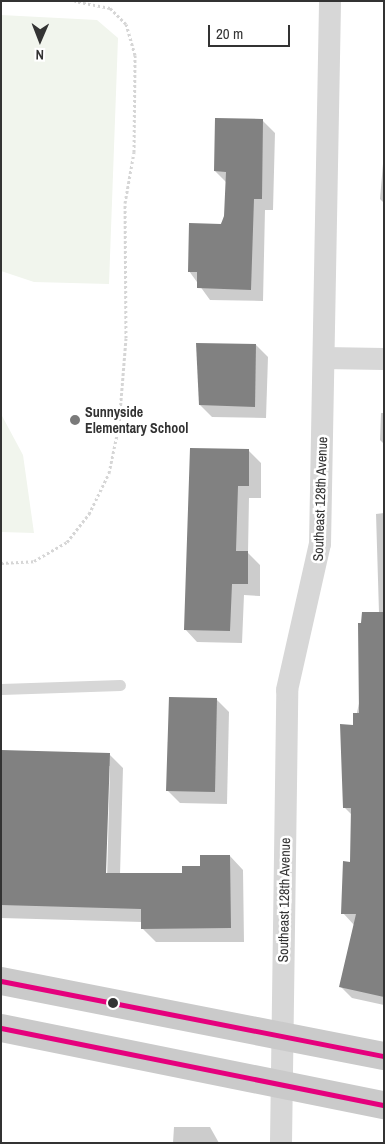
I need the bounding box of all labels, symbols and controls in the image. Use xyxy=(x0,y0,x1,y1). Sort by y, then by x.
north arrow xyxy=(15,15,65,65)
scale bar xyxy=(210,15,292,47)
text: 20 m xyxy=(216,23,243,44)
text: N xyxy=(35,46,44,64)
place label: Sunnyside Elementary School xyxy=(85,404,188,437)
marker: Sunnyside Elementary School xyxy=(69,414,81,426)
street label: Southeast 128th Avenue xyxy=(309,436,331,562)
street label: Southeast 128th Avenue xyxy=(275,837,293,963)
unlabelled marker xyxy=(108,998,118,1008)

